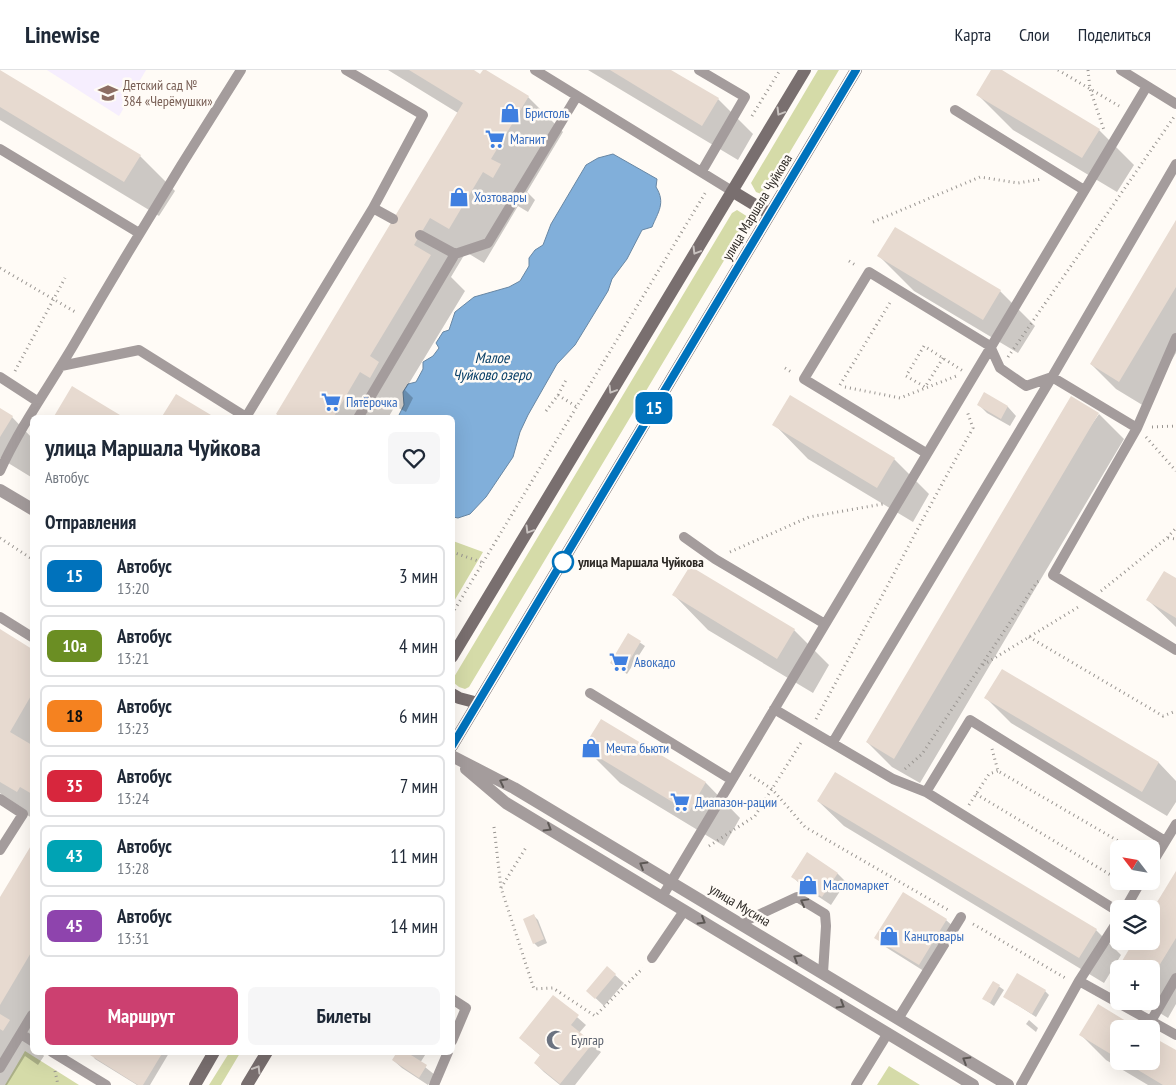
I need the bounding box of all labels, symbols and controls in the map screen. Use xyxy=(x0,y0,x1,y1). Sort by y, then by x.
text: Linewise xyxy=(25,19,100,50)
text: Карта xyxy=(954,23,991,46)
text: Слои xyxy=(1019,23,1050,46)
text: Поделиться xyxy=(1078,23,1151,46)
place label: Детский сад № 384 «Черёмушки» xyxy=(123,76,213,110)
school or university icon: Детский сад № 384 «Черёмушки» xyxy=(97,82,119,104)
shop icon: Бристоль xyxy=(499,102,521,124)
place label: Бристоль xyxy=(525,104,570,122)
one-way arrow xyxy=(776,106,786,115)
supermarket icon: Магнит xyxy=(484,128,506,150)
place label: Магнит xyxy=(510,130,546,148)
street label: улица Маршала Чуйкова xyxy=(718,150,796,264)
shop icon: Хозтовары xyxy=(448,186,470,208)
place label: Хозтовары xyxy=(474,188,527,206)
one-way arrow xyxy=(693,246,703,255)
water label: Малое Чуйково озеро xyxy=(453,348,533,384)
one-way arrow xyxy=(609,385,619,394)
supermarket icon: Пятёрочка xyxy=(320,391,342,413)
line badge: 15 xyxy=(632,392,676,424)
place label: Пятёрочка xyxy=(346,393,398,411)
text: 15 xyxy=(645,396,663,419)
text: улица Маршала Чуйкова xyxy=(45,432,261,463)
button: heart xyxy=(388,432,440,484)
text: Автобус xyxy=(45,467,89,487)
text: Отправления xyxy=(45,510,136,534)
one-way arrow xyxy=(525,524,535,533)
marker: улица Маршала Чуйкова xyxy=(552,551,574,573)
place label: улица Маршала Чуйкова xyxy=(577,553,704,571)
text: Автобус xyxy=(117,554,172,578)
text: 15 xyxy=(66,564,83,587)
text: 3 мин xyxy=(399,564,438,588)
text: 13:20 xyxy=(117,578,149,598)
text: Автобус xyxy=(117,624,172,648)
text: 10а xyxy=(62,634,87,657)
text: 4 мин xyxy=(399,634,438,658)
text: 13:21 xyxy=(117,648,149,668)
supermarket icon: Авокадо xyxy=(608,651,630,673)
place label: Авокадо xyxy=(634,653,676,671)
text: Автобус xyxy=(117,694,172,718)
text: 18 xyxy=(66,704,83,727)
text: 6 мин xyxy=(399,704,438,728)
text: 13:23 xyxy=(117,718,149,738)
shop icon: Мечта бьюти xyxy=(580,737,602,759)
place label: Мечта бьюти xyxy=(606,739,669,757)
text: Автобус xyxy=(117,764,172,788)
text: 35 xyxy=(66,774,83,797)
text: 7 мин xyxy=(400,774,438,798)
one-way arrow xyxy=(499,778,508,788)
text: 13:24 xyxy=(117,788,149,808)
supermarket icon: Диапазон-рации xyxy=(669,791,691,813)
place label: Диапазон-рации xyxy=(695,793,777,811)
one-way arrow xyxy=(542,822,551,831)
text: Автобус xyxy=(117,834,172,858)
north arrow xyxy=(1110,840,1160,890)
map controls xyxy=(1110,840,1160,1070)
text: 43 xyxy=(66,844,83,867)
text: 11 мин xyxy=(390,844,438,868)
text: 13:28 xyxy=(117,858,149,878)
one-way arrow xyxy=(640,861,649,871)
shop icon: Масломаркет xyxy=(797,874,819,896)
place label: Масломаркет xyxy=(823,876,889,894)
street label: улица Мусина xyxy=(706,880,774,930)
one-way arrow xyxy=(800,898,809,908)
button: layers xyxy=(1110,900,1160,950)
text: Автобус xyxy=(117,904,172,928)
text: 45 xyxy=(66,914,83,937)
text: 14 мин xyxy=(390,914,438,938)
one-way arrow xyxy=(696,915,705,925)
shop icon: Канцтовары xyxy=(878,925,900,947)
place label: Канцтовары xyxy=(904,927,964,945)
text: 13:31 xyxy=(117,928,149,948)
one-way arrow xyxy=(794,954,803,964)
button: + xyxy=(1110,960,1160,1010)
button: Маршрут xyxy=(45,987,238,1045)
button: Билеты xyxy=(248,987,440,1045)
one-way arrow xyxy=(835,998,844,1008)
button: − xyxy=(1110,1020,1160,1070)
mosque icon: Булгар xyxy=(545,1029,567,1051)
place label: Булгар xyxy=(571,1031,604,1049)
one-way arrow xyxy=(963,1056,972,1066)
one-way arrow xyxy=(250,1065,260,1074)

